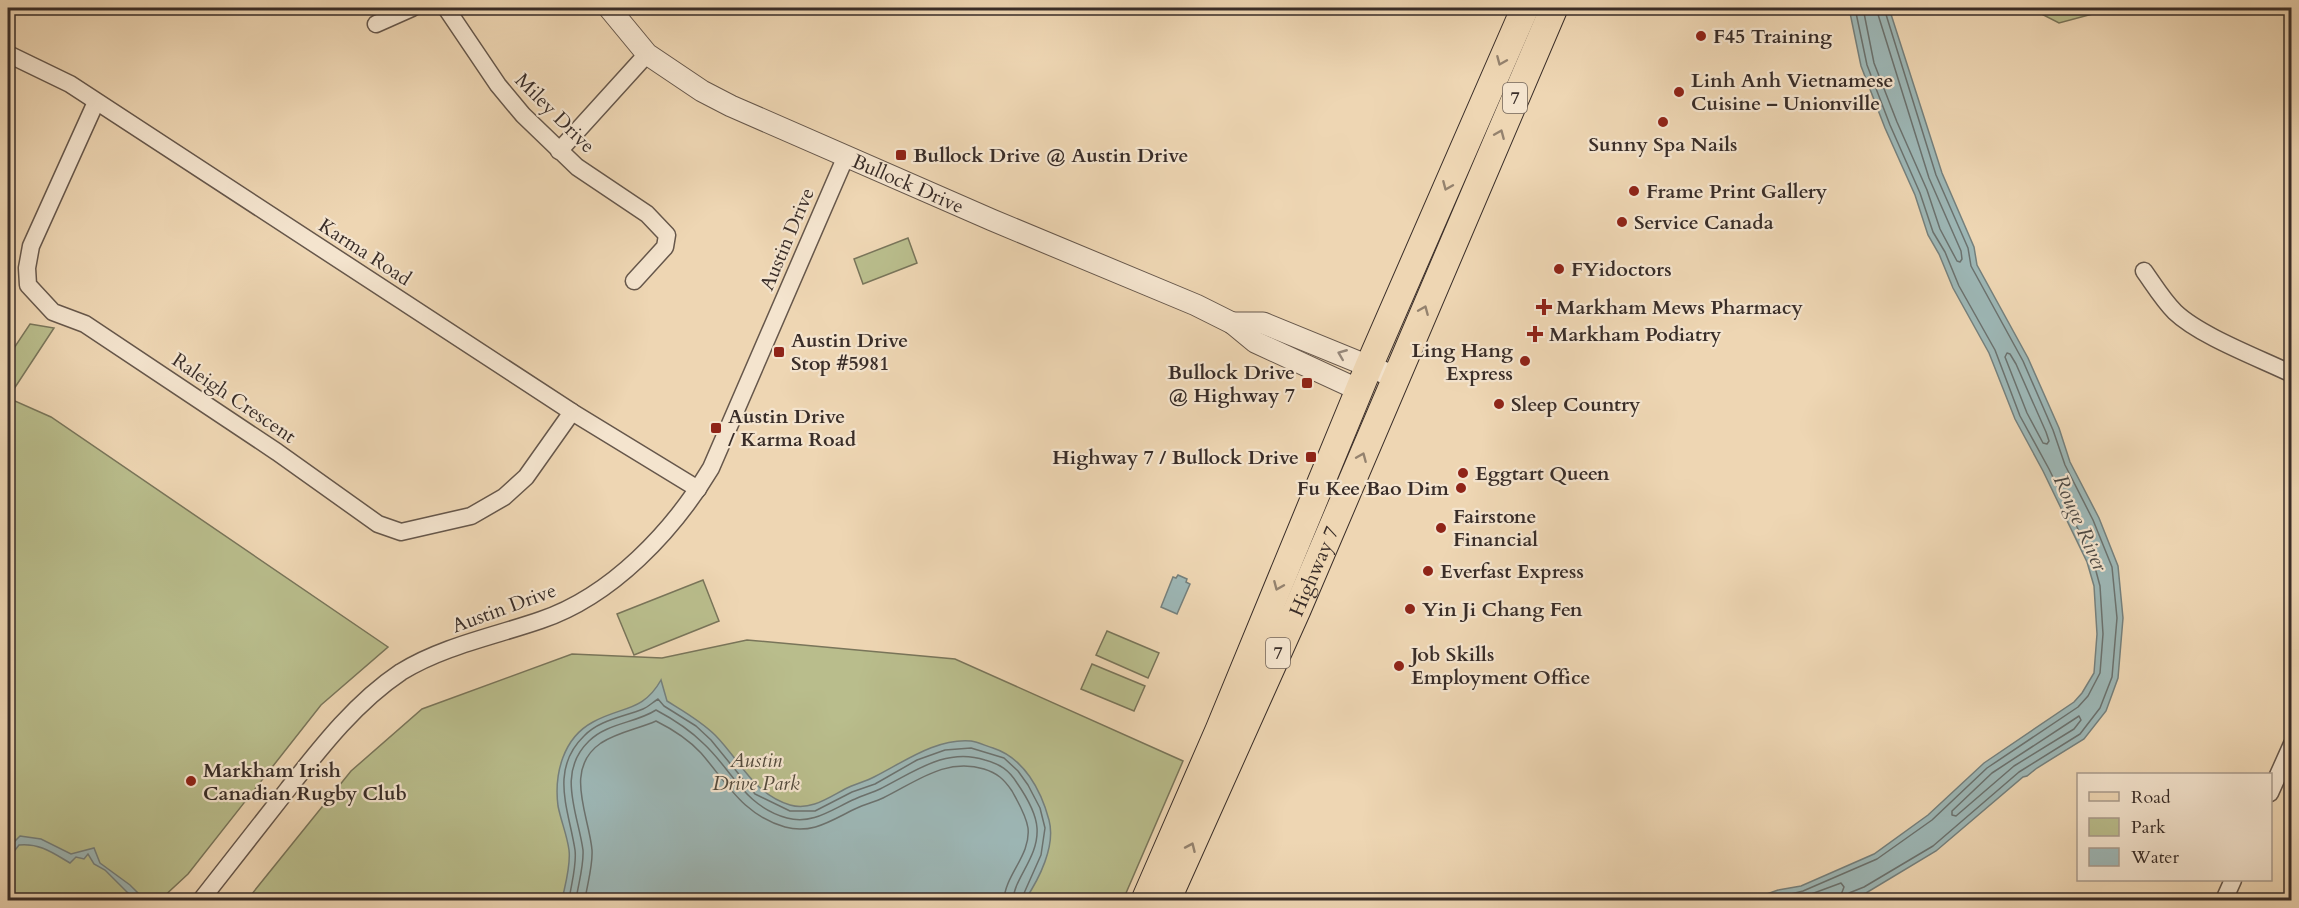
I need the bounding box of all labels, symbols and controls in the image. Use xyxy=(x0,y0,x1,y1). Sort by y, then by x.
place label: F45 Training xyxy=(1713,23,1832,50)
marker: F45 Training xyxy=(1694,29,1708,43)
one-way arrow xyxy=(1497,55,1509,66)
street label: Miley Drive xyxy=(509,67,601,159)
place label: Linh Anh Vietnamese Cuisine – Unionville xyxy=(1691,67,1894,117)
road number: 7 xyxy=(1503,83,1527,113)
marker: Linh Anh Vietnamese Cuisine – Unionville xyxy=(1672,85,1686,99)
marker: Sunny Spa Nails xyxy=(1656,115,1670,129)
one-way arrow xyxy=(1492,129,1504,140)
place label: Sunny Spa Nails xyxy=(1589,131,1737,158)
place label: Bullock Drive @ Austin Drive xyxy=(913,142,1188,169)
street label: Bullock Drive xyxy=(848,147,968,220)
marker: Bullock Drive @ Austin Drive xyxy=(894,148,908,162)
place label: Frame Print Gallery xyxy=(1646,178,1828,205)
one-way arrow xyxy=(1443,179,1455,190)
street label: Austin Drive xyxy=(753,184,821,294)
marker: Frame Print Gallery xyxy=(1627,184,1641,198)
place label: Service Canada xyxy=(1634,209,1774,236)
street label: Karma Road xyxy=(313,212,417,292)
marker: Service Canada xyxy=(1615,215,1629,229)
place label: FYidoctors xyxy=(1571,256,1672,283)
marker: FYidoctors xyxy=(1552,262,1566,276)
place label: Markham Mews Pharmacy xyxy=(1556,294,1803,321)
marker: Markham Mews Pharmacy xyxy=(1537,300,1551,314)
one-way arrow xyxy=(1417,305,1429,316)
place label: Markham Podiatry xyxy=(1549,321,1722,348)
marker: Markham Podiatry xyxy=(1526,325,1544,343)
place label: Austin Drive Stop #5981 xyxy=(791,327,908,377)
place label: Ling Hang Express xyxy=(1411,337,1513,387)
marker: Austin Drive Stop #5981 xyxy=(772,345,786,359)
street label: Raleigh Crescent xyxy=(167,347,302,450)
one-way arrow xyxy=(1337,349,1348,361)
marker: Ling Hang Express xyxy=(1518,354,1532,368)
place label: Bullock Drive @ Highway 7 xyxy=(1168,359,1295,409)
marker: Bullock Drive @ Highway 7 xyxy=(1300,376,1314,390)
place label: Sleep Country xyxy=(1511,391,1641,418)
marker: Sleep Country xyxy=(1492,397,1506,411)
place label: Austin Drive / Karma Road xyxy=(728,403,857,453)
marker: Austin Drive / Karma Road xyxy=(709,421,723,435)
place label: Highway 7 / Bullock Drive xyxy=(1052,444,1299,471)
marker: Highway 7 / Bullock Drive xyxy=(1304,450,1318,464)
one-way arrow xyxy=(1355,452,1367,463)
place label: Eggtart Queen xyxy=(1475,460,1610,487)
marker: Eggtart Queen xyxy=(1456,466,1470,480)
water label: Rouge River xyxy=(2046,470,2115,577)
place label: Fu Kee Bao Dim xyxy=(1297,475,1450,502)
marker: Fu Kee Bao Dim xyxy=(1454,481,1468,495)
place label: Fairstone Financial xyxy=(1453,503,1538,553)
marker: Fairstone Financial xyxy=(1434,521,1448,535)
street label: Highway 7 xyxy=(1282,522,1345,620)
place label: Everfast Express xyxy=(1440,558,1584,585)
marker: Everfast Express xyxy=(1421,564,1435,578)
street label: Austin Drive xyxy=(448,577,560,639)
one-way arrow xyxy=(1274,580,1286,591)
place label: Yin Ji Chang Fen xyxy=(1422,596,1583,623)
marker: Yin Ji Chang Fen xyxy=(1403,602,1417,616)
road number: 7 xyxy=(1266,638,1290,668)
place label: Job Skills Employment Office xyxy=(1408,641,1590,691)
marker: Job Skills Employment Office xyxy=(1392,659,1406,673)
park label: Austin Drive Park xyxy=(712,747,800,797)
place label: Markham Irish Canadian Rugby Club xyxy=(203,757,407,807)
legend xyxy=(2077,773,2272,881)
marker: Markham Irish Canadian Rugby Club xyxy=(184,774,198,788)
text: Road xyxy=(2131,785,2171,810)
text: Park xyxy=(2131,815,2166,840)
one-way arrow xyxy=(1184,843,1196,854)
text: Water xyxy=(2130,845,2180,870)

